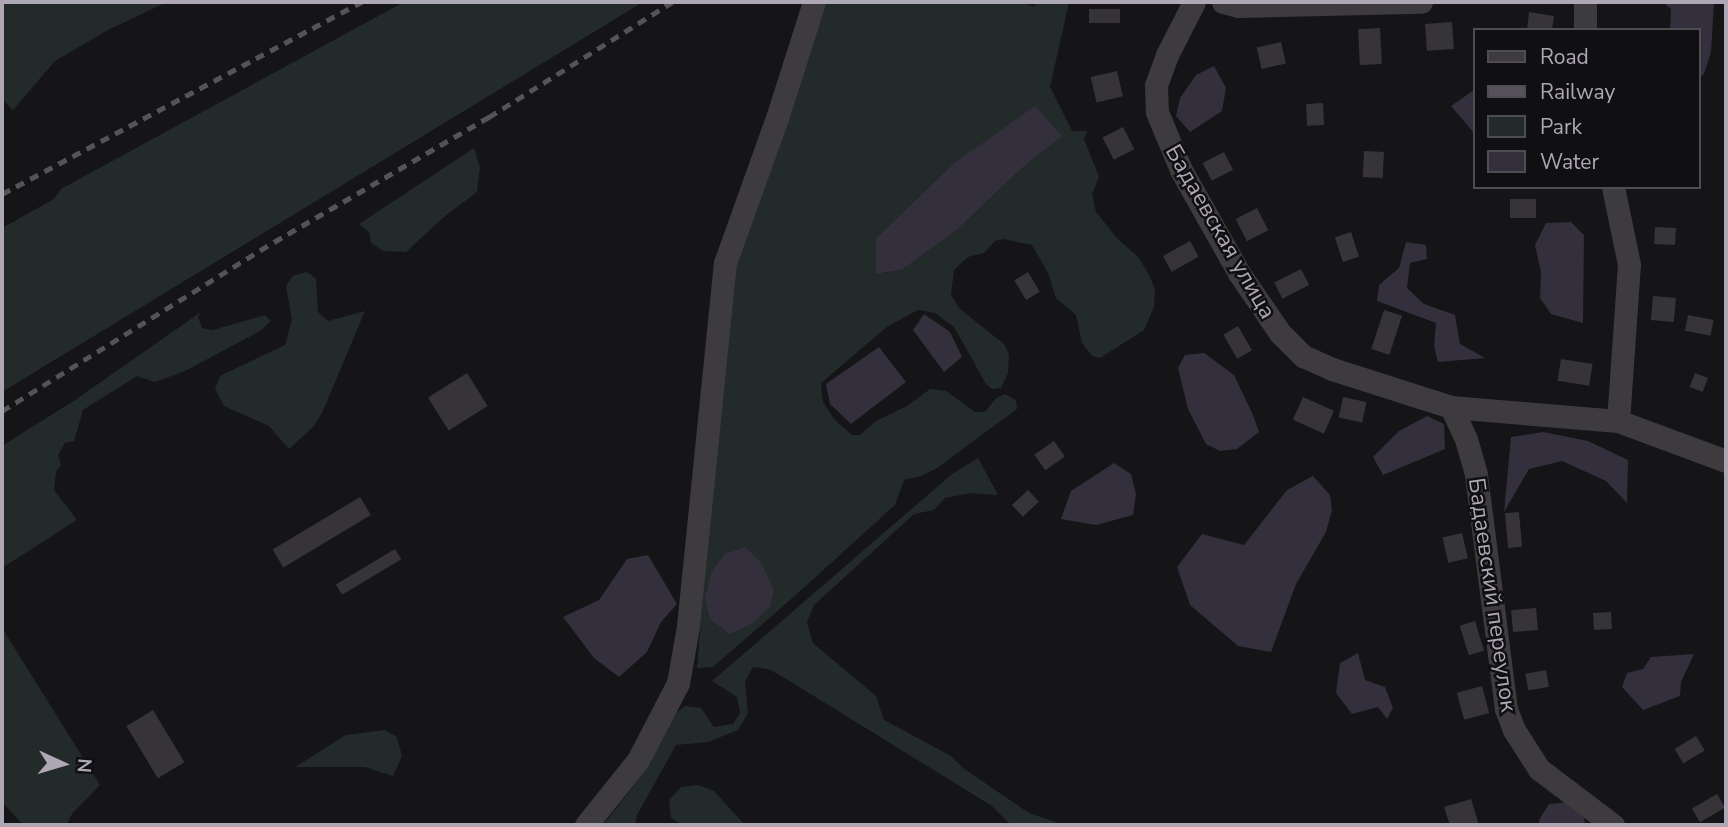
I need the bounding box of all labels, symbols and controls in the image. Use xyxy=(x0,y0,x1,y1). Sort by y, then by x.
legend xyxy=(1472,28,1700,189)
text: Road xyxy=(1540,43,1589,71)
text: Railway xyxy=(1540,78,1615,106)
text: Park xyxy=(1540,113,1582,141)
street label: Бадаевская улица xyxy=(1159,140,1281,324)
text: Water xyxy=(1540,148,1599,176)
street label: Бадаевский переулок xyxy=(1462,476,1522,714)
north arrow xyxy=(28,729,98,799)
text: N xyxy=(70,757,97,773)

